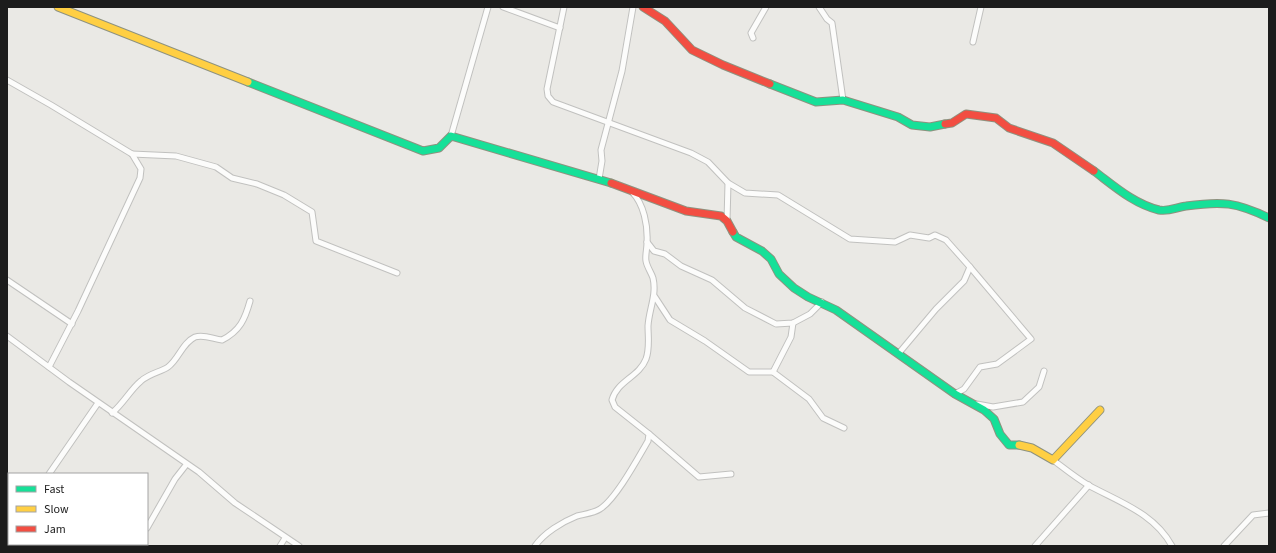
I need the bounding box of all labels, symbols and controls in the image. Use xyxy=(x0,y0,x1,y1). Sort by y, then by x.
legend xyxy=(8,473,148,545)
text: Fast xyxy=(44,481,64,498)
text: Slow xyxy=(44,501,69,518)
text: Jam xyxy=(44,521,66,538)

